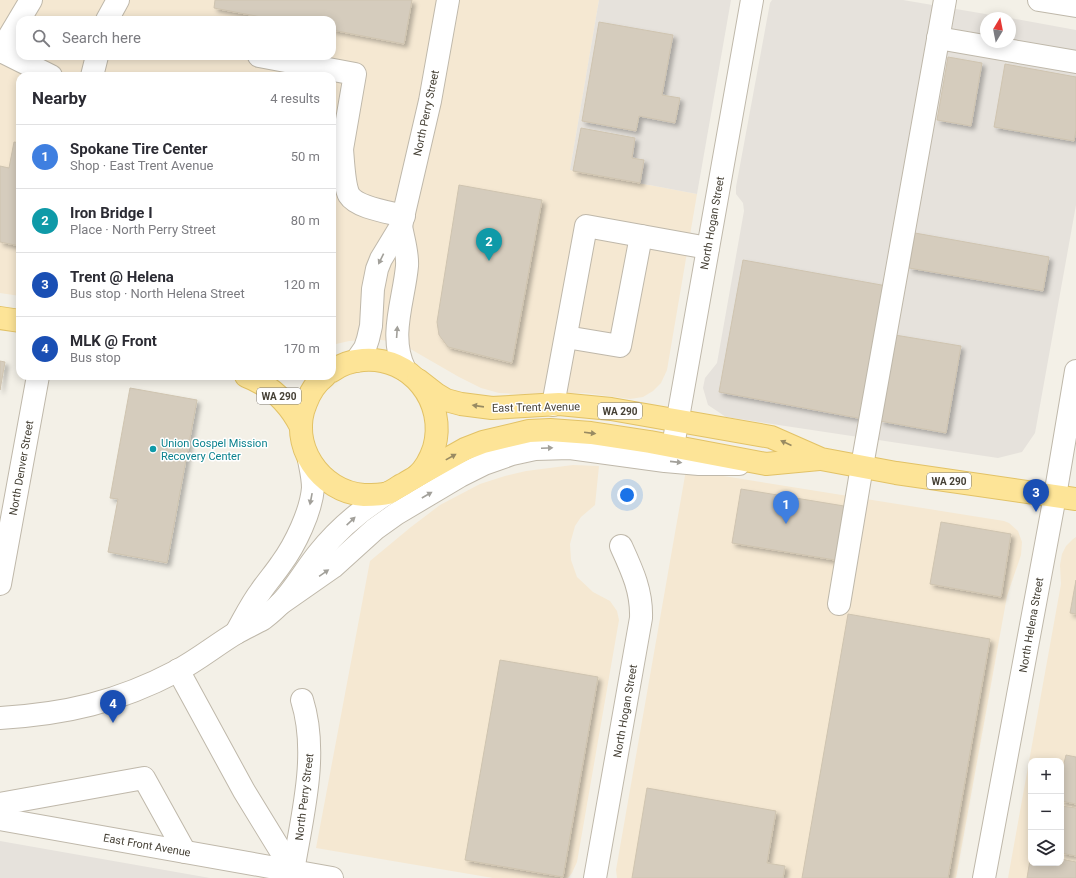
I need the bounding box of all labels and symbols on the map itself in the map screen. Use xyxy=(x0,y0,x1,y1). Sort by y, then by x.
north arrow xyxy=(980,12,1016,48)
street label: North Perry Street xyxy=(411,68,442,157)
street label: North Hogan Street xyxy=(698,175,727,271)
pin: 2 xyxy=(476,228,502,261)
one-way arrow xyxy=(378,253,384,265)
one-way arrow xyxy=(394,326,401,338)
road number: WA 290 xyxy=(257,388,301,404)
street label: East Trent Avenue xyxy=(492,400,580,415)
one-way arrow xyxy=(472,403,484,409)
road number: WA 290 xyxy=(598,403,642,419)
street label: North Denver Street xyxy=(7,419,36,517)
one-way arrow xyxy=(584,430,596,436)
place label: Union Gospel Mission Recovery Center xyxy=(161,437,267,463)
one-way arrow xyxy=(779,440,791,446)
marker: Union Gospel Mission Recovery Center xyxy=(148,444,158,454)
one-way arrow xyxy=(541,445,553,452)
one-way arrow xyxy=(445,453,456,460)
one-way arrow xyxy=(670,459,682,465)
road number: WA 290 xyxy=(927,473,971,489)
pin: 3 xyxy=(1023,479,1049,512)
your location xyxy=(617,485,637,505)
pin: 1 xyxy=(773,491,799,524)
one-way arrow xyxy=(421,492,433,499)
one-way arrow xyxy=(307,493,313,505)
one-way arrow xyxy=(346,516,356,525)
one-way arrow xyxy=(319,569,329,577)
street label: North Helena Street xyxy=(1017,576,1046,674)
street label: North Hogan Street xyxy=(611,663,640,759)
pin: 4 xyxy=(100,690,126,723)
street label: North Perry Street xyxy=(293,752,316,841)
street label: East Front Avenue xyxy=(102,831,192,860)

